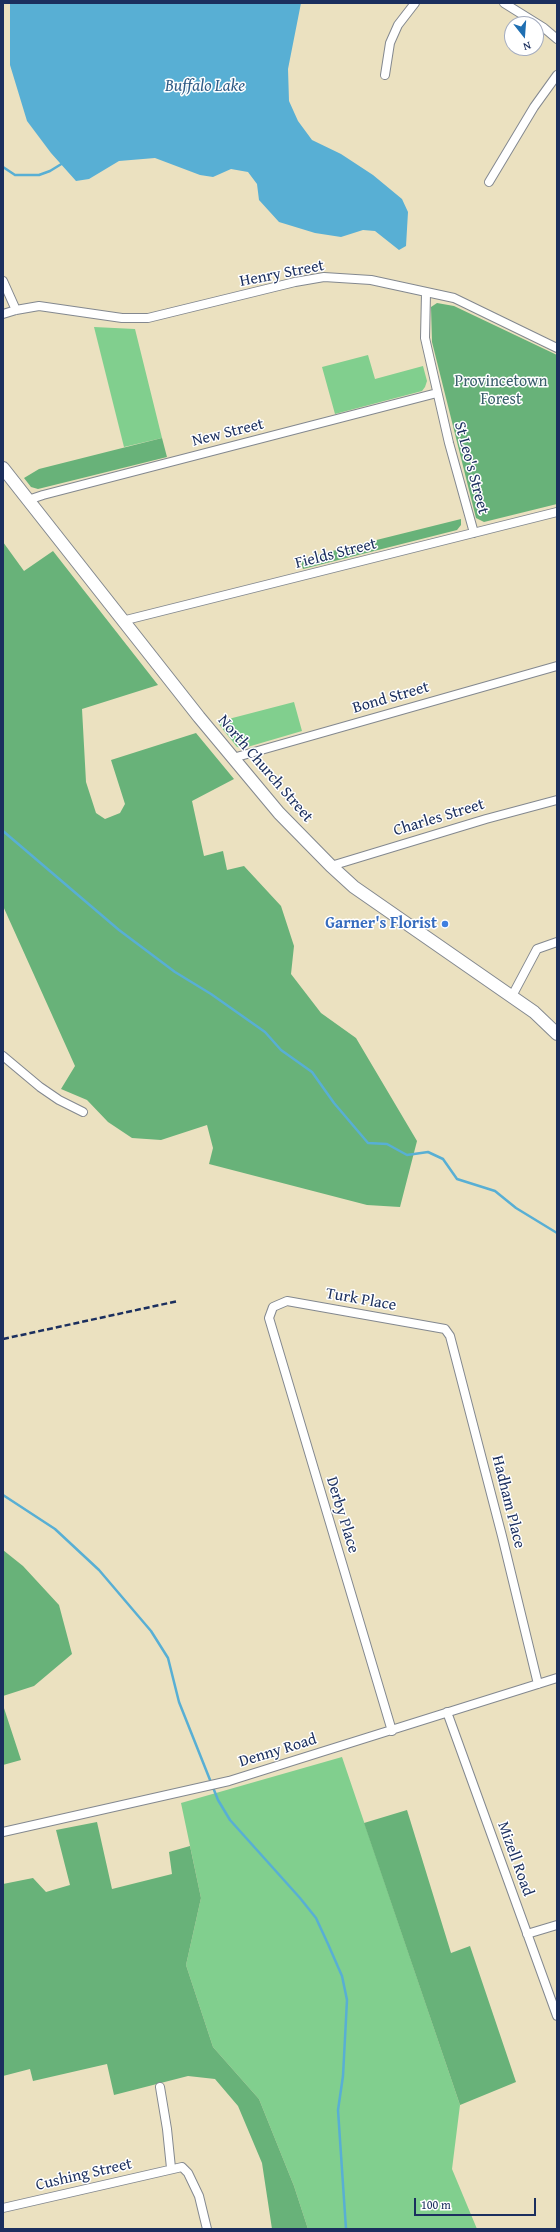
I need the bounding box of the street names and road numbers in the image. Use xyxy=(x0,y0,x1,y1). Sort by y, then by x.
street label: Henry Street xyxy=(238,256,326,292)
street label: New Street xyxy=(190,415,266,451)
street label: St Leo's Street xyxy=(449,420,493,516)
street label: Fields Street xyxy=(293,535,379,573)
street label: Bond Street xyxy=(351,678,431,718)
street label: North Church Street xyxy=(213,711,317,827)
street label: Charles Street xyxy=(391,795,487,841)
street label: Turk Place xyxy=(324,1284,398,1316)
street label: Hadham Place xyxy=(487,1454,529,1550)
street label: Derby Place xyxy=(321,1474,363,1556)
street label: Denny Road xyxy=(237,1730,319,1772)
street label: Mizell Road xyxy=(493,1819,537,1899)
street label: Cushing Street xyxy=(34,2155,134,2195)

